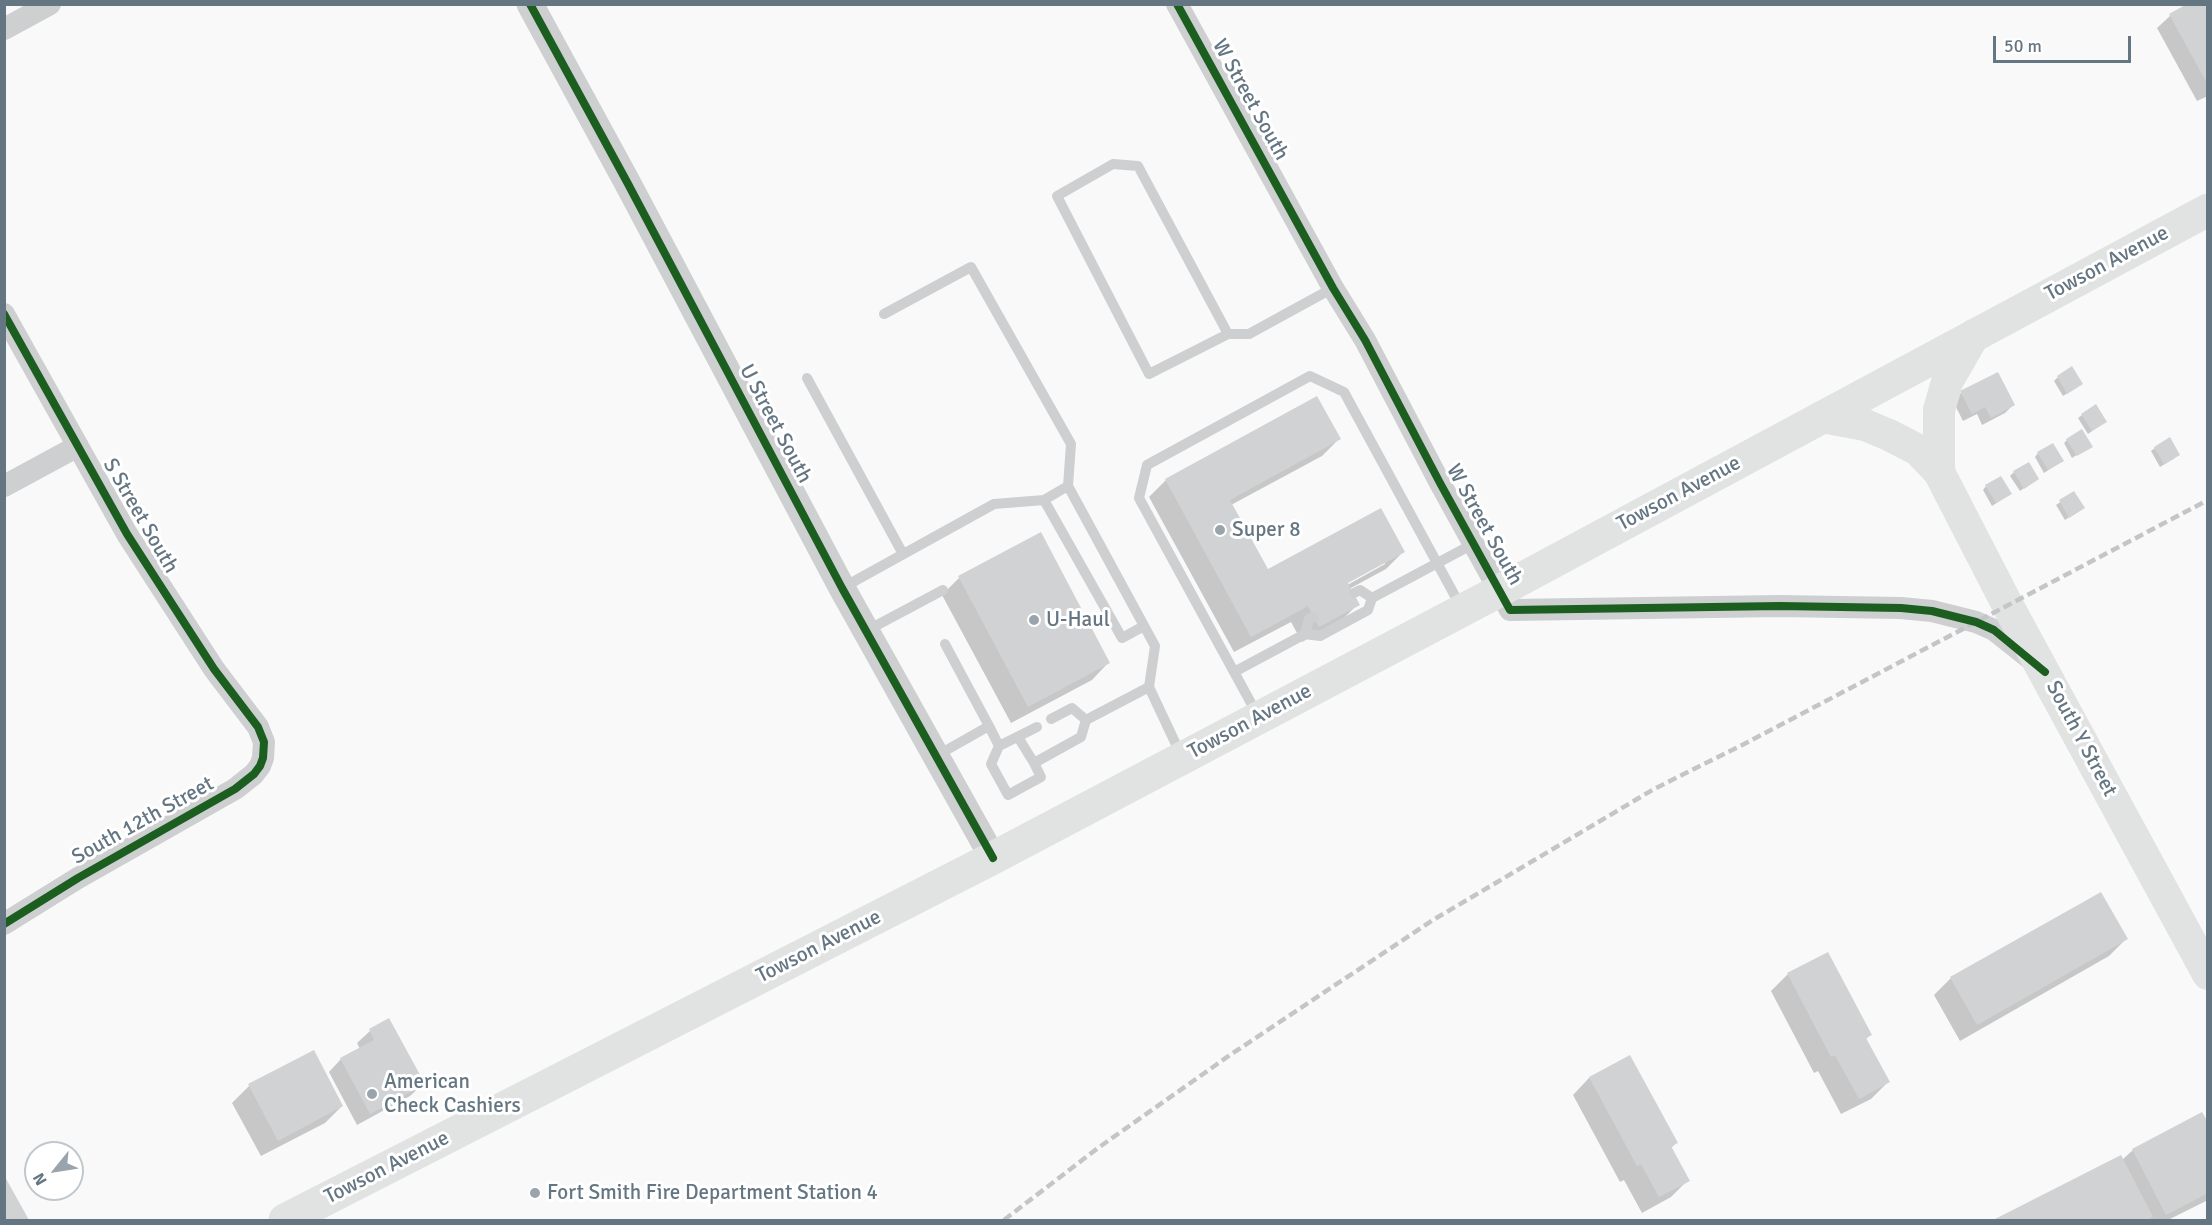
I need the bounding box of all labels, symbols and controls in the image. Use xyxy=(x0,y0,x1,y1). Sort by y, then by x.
scale bar xyxy=(1996,24,2134,62)
street label: W Street South xyxy=(1206,35,1294,165)
text: 50 m xyxy=(2004,35,2042,57)
street label: Towson Avenue xyxy=(2041,221,2173,307)
street label: U Street South xyxy=(733,360,817,488)
street label: Towson Avenue xyxy=(1613,451,1745,537)
street label: S Street South xyxy=(97,454,183,578)
street label: W Street South xyxy=(1440,460,1528,590)
place label: Super 8 xyxy=(1232,517,1300,543)
marker: Super 8 xyxy=(1213,523,1227,537)
place label: U-Haul xyxy=(1046,607,1110,633)
marker: U-Haul xyxy=(1027,613,1041,627)
street label: South Y Street xyxy=(2040,677,2122,801)
street label: Towson Avenue xyxy=(1184,679,1316,765)
street label: South 12th Street xyxy=(68,772,218,870)
street label: Towson Avenue xyxy=(753,905,885,989)
place label: American Check Cashiers xyxy=(384,1069,521,1119)
marker: American Check Cashiers xyxy=(365,1087,379,1101)
street label: Towson Avenue xyxy=(321,1126,453,1210)
north arrow xyxy=(24,1141,84,1201)
text: N xyxy=(29,1169,52,1189)
place label: Fort Smith Fire Department Station 4 xyxy=(547,1180,878,1206)
marker: Fort Smith Fire Department Station 4 xyxy=(528,1186,542,1200)

